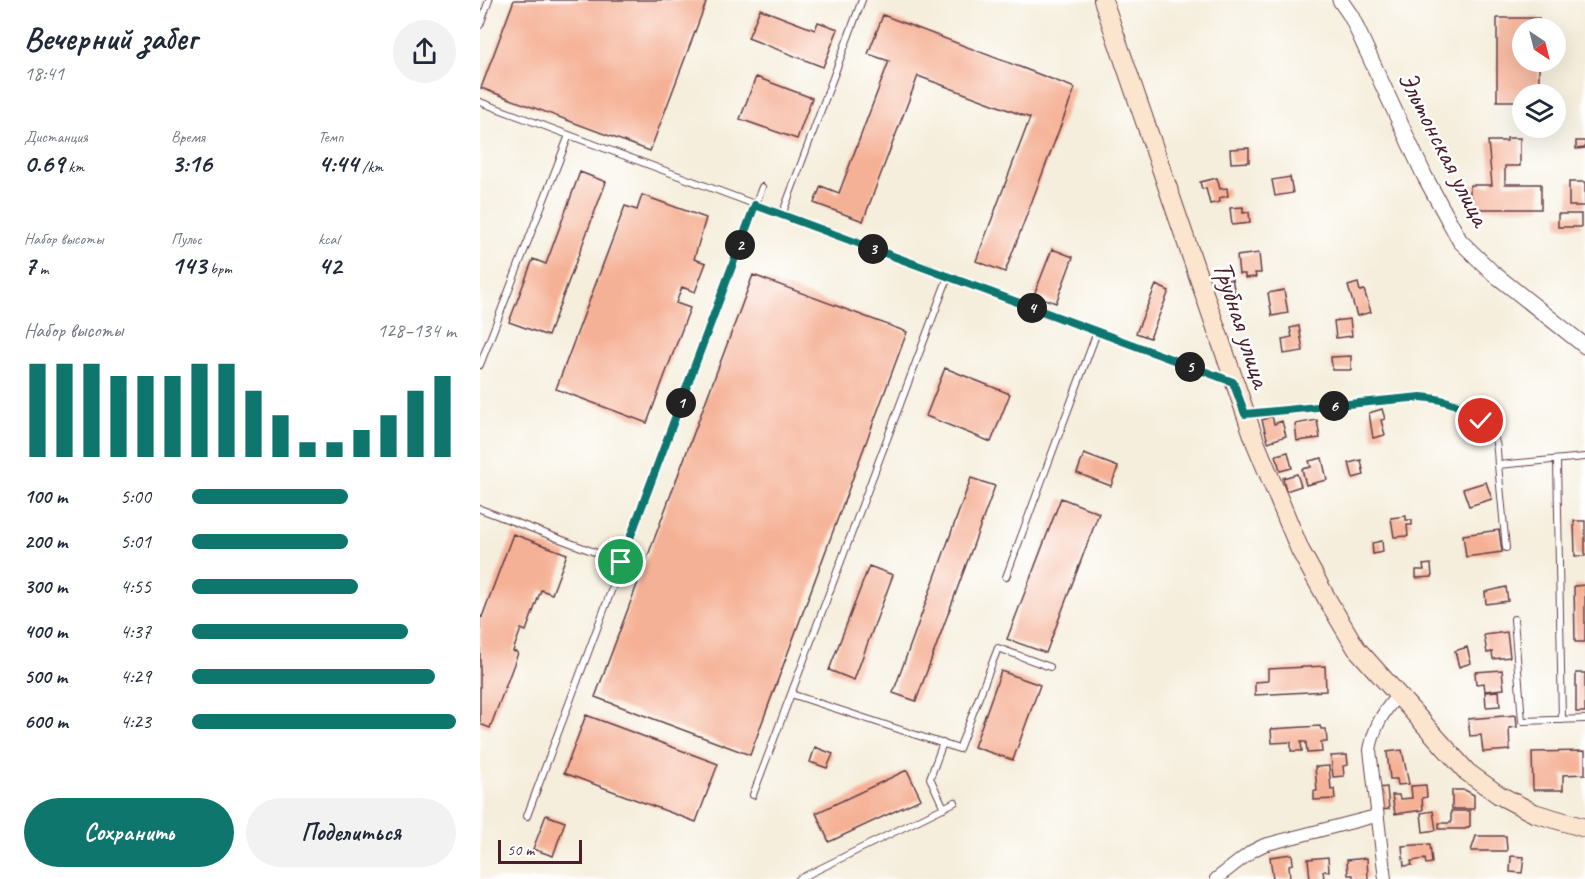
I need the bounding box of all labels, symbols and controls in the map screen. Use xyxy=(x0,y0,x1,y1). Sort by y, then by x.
text: Вечерний забег xyxy=(24,17,197,59)
north arrow xyxy=(1512,18,1566,72)
map controls xyxy=(1512,18,1566,138)
button: share xyxy=(393,20,456,83)
text: 18:41 xyxy=(24,61,64,86)
street label: Эльтонская улица xyxy=(1390,65,1500,234)
button: layers xyxy=(1512,84,1566,138)
text: Дистанция xyxy=(24,127,88,147)
text: Время xyxy=(171,127,205,147)
text: Темп xyxy=(318,127,344,147)
text: 0.69 xyxy=(24,147,64,180)
text: 3:16 xyxy=(171,147,212,180)
text: 4:44 xyxy=(318,147,358,180)
text: km xyxy=(64,157,84,177)
text: /km xyxy=(358,157,383,177)
text: Набор высоты xyxy=(24,229,103,249)
text: Пульс xyxy=(171,229,202,249)
text: kcal xyxy=(318,229,339,249)
pin: 2 xyxy=(725,230,755,260)
pin: 3 xyxy=(858,234,888,264)
text: 2 xyxy=(736,235,744,255)
text: 3 xyxy=(869,239,877,259)
text: 7 xyxy=(24,249,36,282)
text: 143 xyxy=(171,249,206,282)
text: 42 xyxy=(318,249,341,282)
street label: Трубная улица xyxy=(1206,257,1280,394)
text: m xyxy=(36,259,48,279)
text: bpm xyxy=(206,259,232,279)
pin: 4 xyxy=(1017,293,1047,323)
text: 4 xyxy=(1028,298,1036,318)
text: Набор высоты xyxy=(24,318,123,343)
text: 128–134 m xyxy=(377,318,456,343)
pin: 5 xyxy=(1175,352,1205,382)
text: 5 xyxy=(1187,357,1193,377)
pin: 1 xyxy=(666,388,696,418)
pin: 6 xyxy=(1319,391,1349,421)
text: 1 xyxy=(677,393,685,413)
pin xyxy=(1455,395,1506,446)
text: 6 xyxy=(1330,396,1338,416)
icon: check xyxy=(1464,404,1497,437)
text: 100 m xyxy=(24,484,67,509)
text: 5:00 xyxy=(120,484,151,509)
text: 200 m xyxy=(24,529,67,554)
text: 5:01 xyxy=(120,529,151,554)
pin xyxy=(595,536,646,587)
icon: arrive xyxy=(604,545,637,578)
text: 300 m xyxy=(24,574,67,599)
text: 4:55 xyxy=(120,574,151,599)
text: 400 m xyxy=(24,619,67,644)
text: 4:37 xyxy=(120,619,151,644)
text: 500 m xyxy=(24,664,67,689)
text: 4:29 xyxy=(120,664,151,689)
text: 600 m xyxy=(24,709,68,734)
text: 4:23 xyxy=(120,709,151,734)
button: Сохранить xyxy=(24,798,234,867)
button: Поделиться xyxy=(246,798,456,867)
scale bar xyxy=(498,837,582,864)
text: 50 m xyxy=(507,840,534,860)

